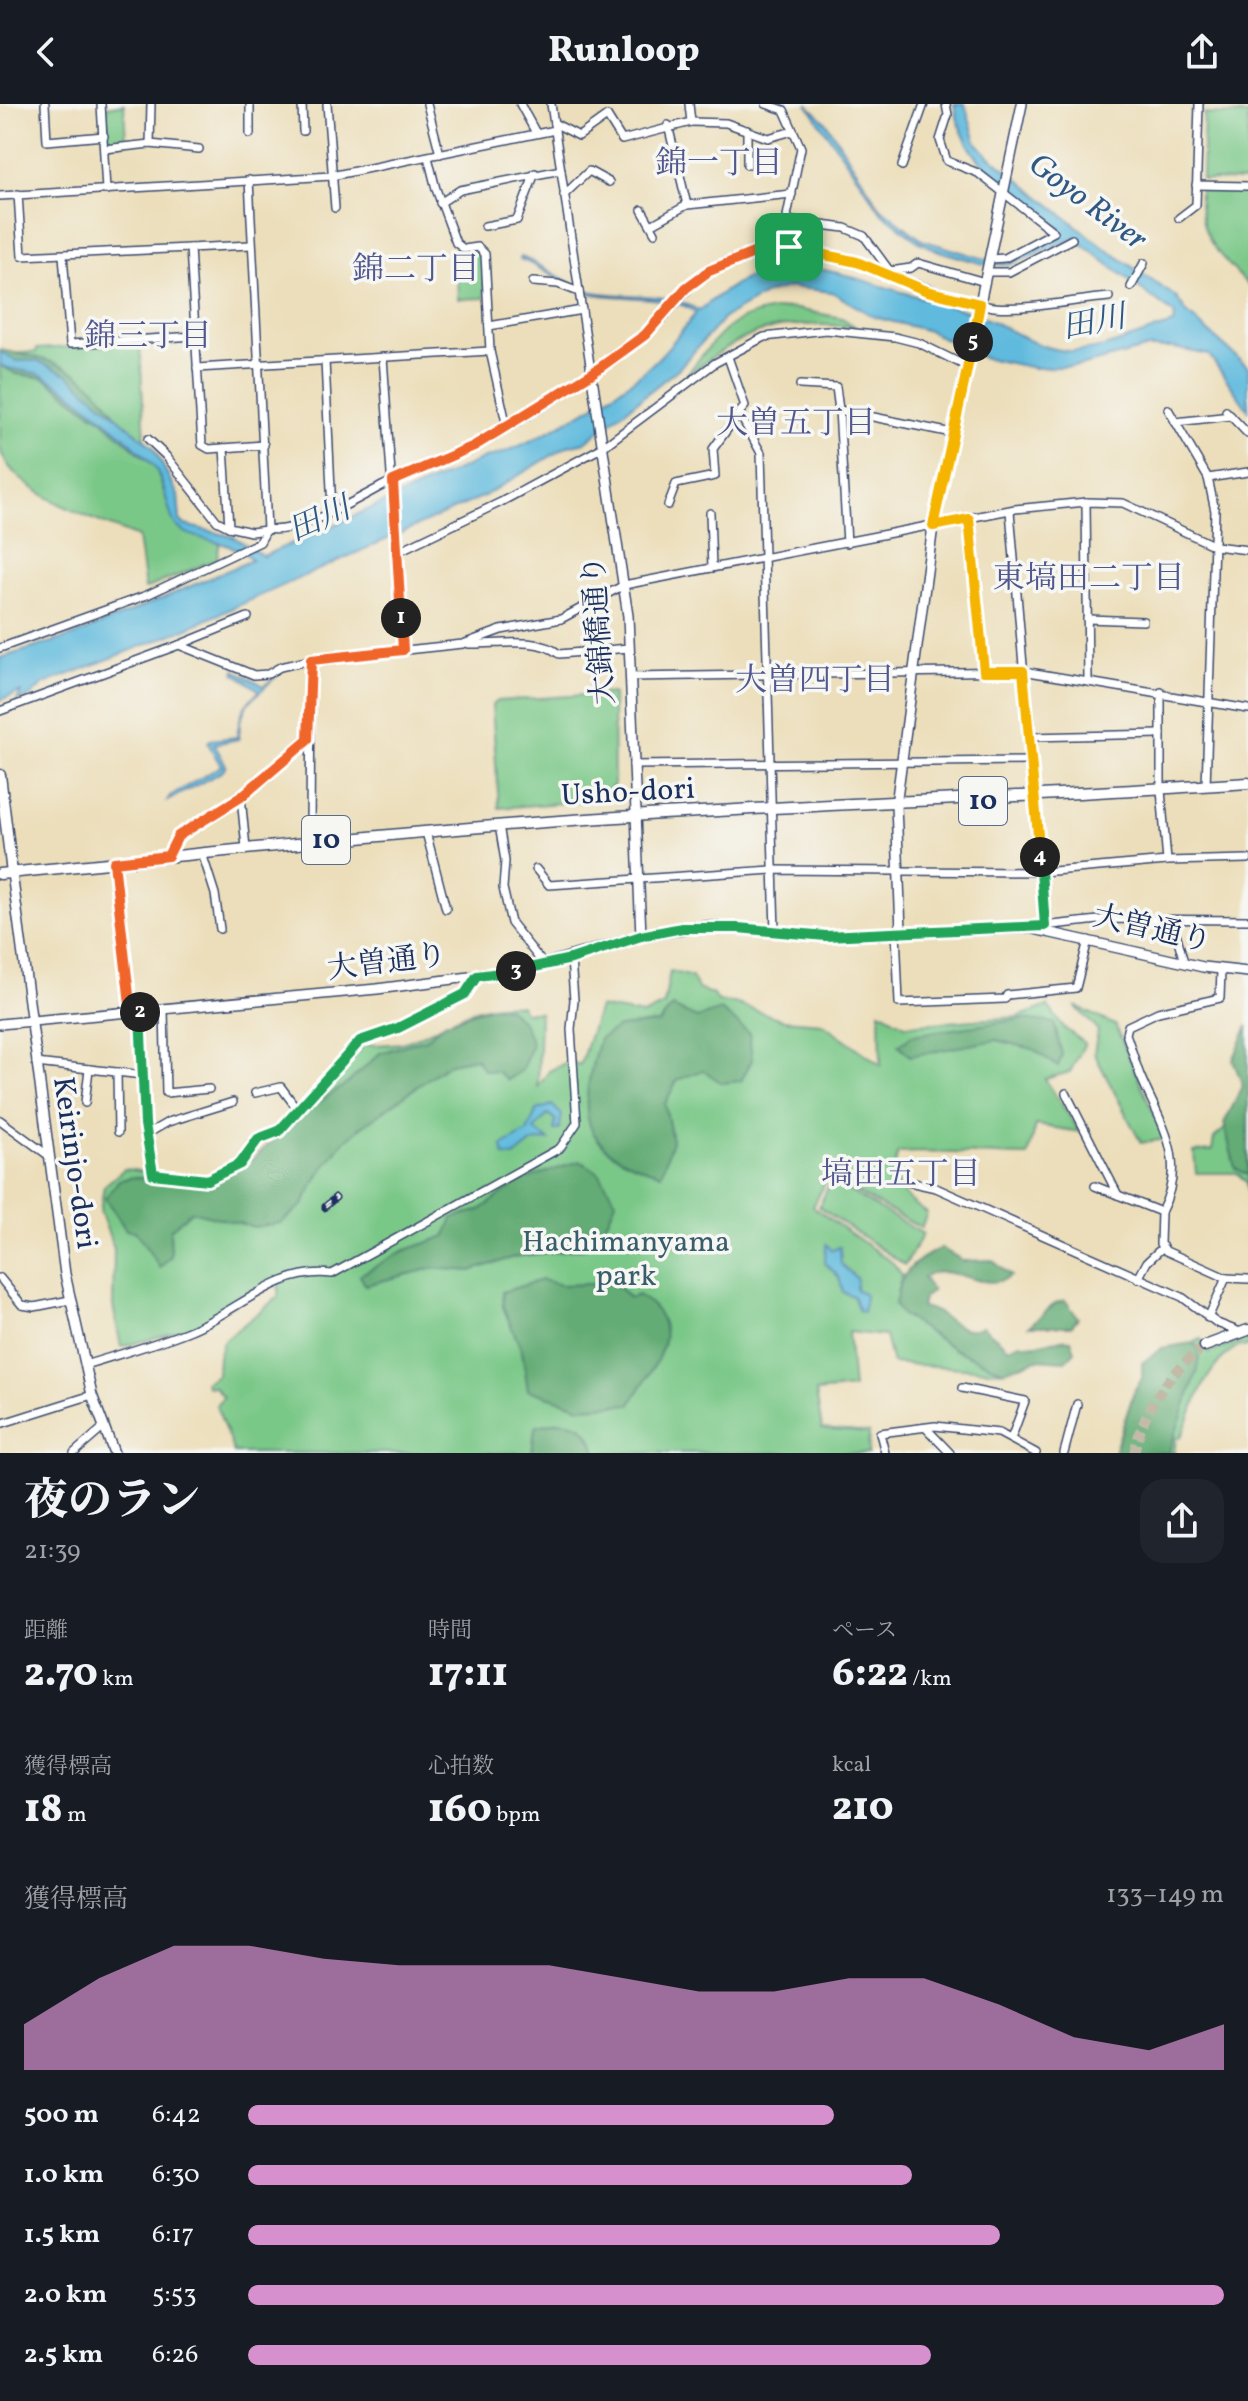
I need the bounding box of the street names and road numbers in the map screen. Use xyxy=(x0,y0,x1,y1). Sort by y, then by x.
street label: 大錦橋通り xyxy=(574,554,626,706)
street label: Usho-dori xyxy=(560,769,696,817)
road number: 10 xyxy=(959,777,1007,825)
road number: 10 xyxy=(302,816,350,864)
street label: 大曽通り xyxy=(1089,896,1215,964)
street label: 大曽通り xyxy=(325,935,449,991)
street label: Keirinjo-dori xyxy=(41,1074,107,1252)

